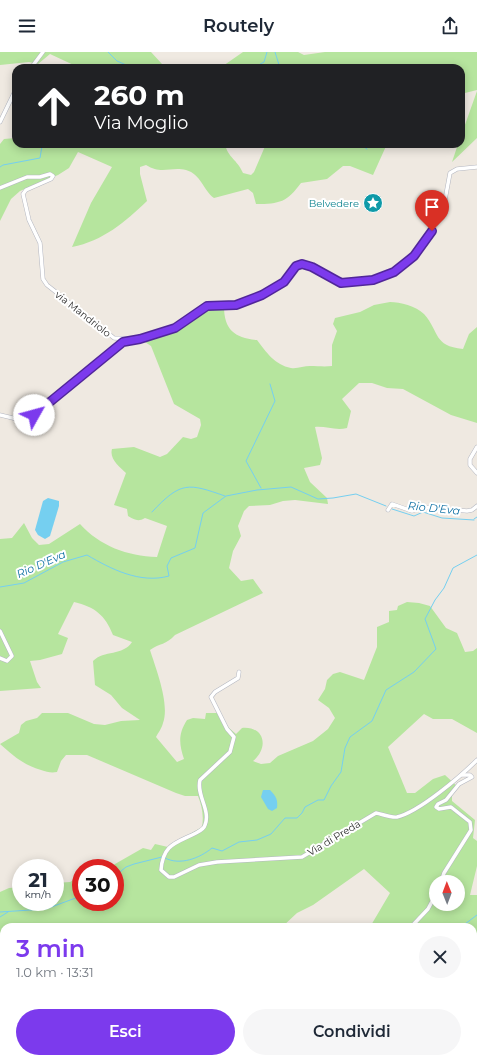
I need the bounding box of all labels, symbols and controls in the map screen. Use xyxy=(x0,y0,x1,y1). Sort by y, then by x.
icon: menu xyxy=(16,15,38,37)
text: Routely xyxy=(203,15,274,37)
icon: share xyxy=(439,15,461,37)
text: 260 m xyxy=(94,78,185,112)
icon: ahead xyxy=(28,80,80,132)
text: Via Moglio xyxy=(94,112,188,134)
pin xyxy=(415,190,449,231)
place icon: Belvedere xyxy=(362,192,384,214)
icon: arrive xyxy=(421,196,443,218)
place label: Belvedere xyxy=(309,197,359,210)
street label: via Mandriolo xyxy=(52,288,114,340)
position arrow xyxy=(13,394,55,436)
water label: Rio D'Eva xyxy=(407,498,461,518)
water label: Rio D'Eva xyxy=(14,547,68,581)
street label: Via di Preda xyxy=(305,817,363,859)
speed limit sign: 30 xyxy=(72,859,124,911)
text: 21 xyxy=(28,868,48,892)
north arrow xyxy=(429,875,465,911)
map controls xyxy=(429,875,465,911)
text: km/h xyxy=(25,888,51,901)
text: 3 min xyxy=(16,934,85,963)
button: close xyxy=(419,936,461,978)
text: 1.0 km · 13:31 xyxy=(16,964,94,980)
button: Esci xyxy=(16,1009,235,1055)
button: Condividi xyxy=(243,1009,461,1055)

